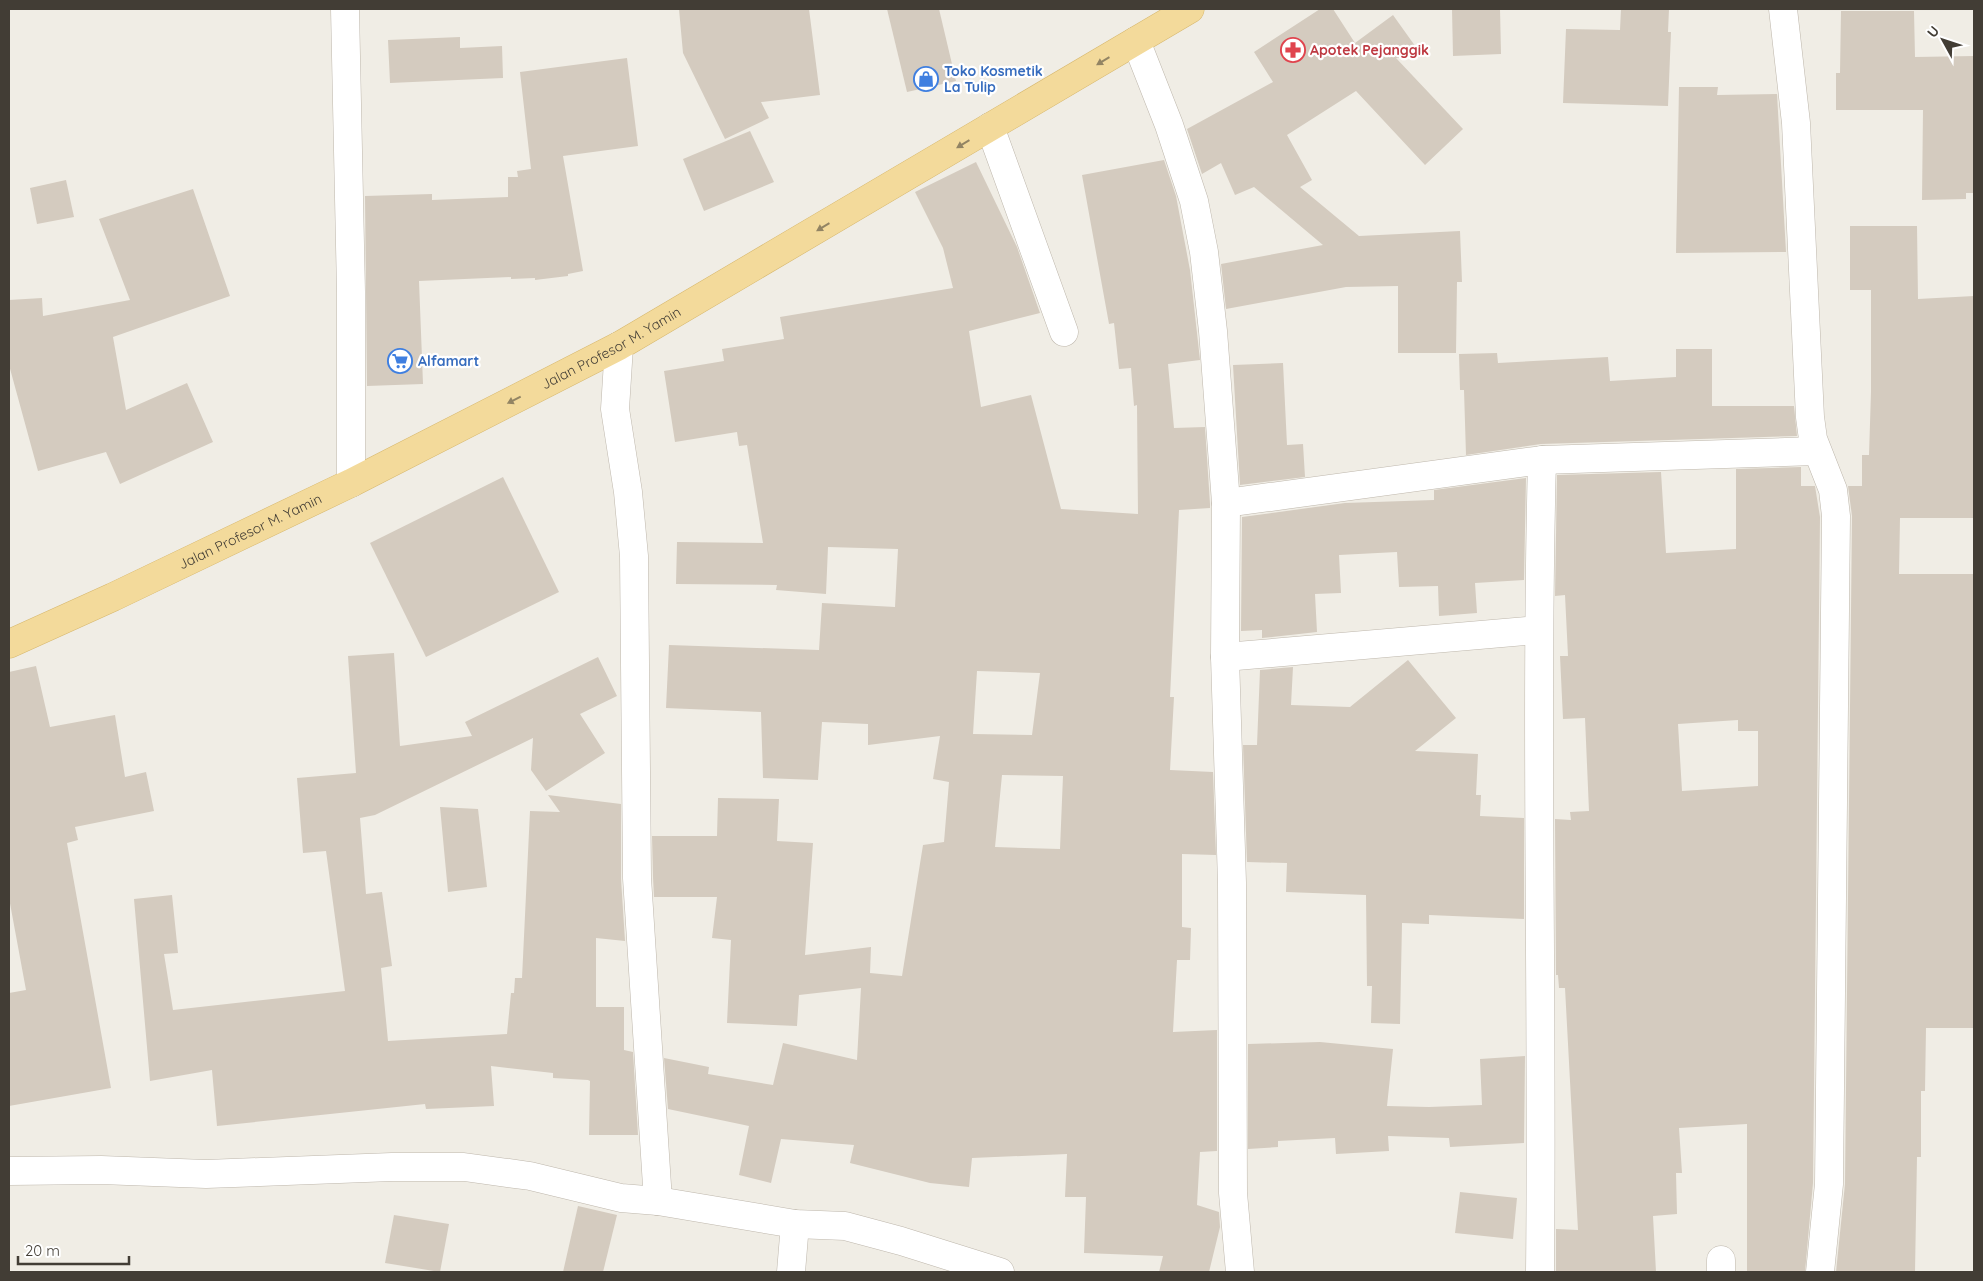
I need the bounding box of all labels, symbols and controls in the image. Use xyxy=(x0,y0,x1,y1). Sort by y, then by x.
north arrow xyxy=(1918,15,1968,65)
text: U xyxy=(1923,22,1943,41)
pharmacy icon: Apotek Pejanggik xyxy=(1280,37,1306,63)
place label: Apotek Pejanggik xyxy=(1310,41,1429,59)
one-way arrow xyxy=(1096,56,1109,65)
place label: Toko Kosmetik La Tulip xyxy=(944,62,1043,96)
shop icon: Toko Kosmetik La Tulip xyxy=(913,66,939,92)
one-way arrow xyxy=(957,139,970,148)
one-way arrow xyxy=(817,222,830,231)
street label: Jalan Profesor M. Yamin xyxy=(538,303,684,393)
supermarket icon: Alfamart xyxy=(387,348,413,374)
place label: Alfamart xyxy=(418,352,479,370)
one-way arrow xyxy=(506,396,521,404)
street label: Jalan Profesor M. Yamin xyxy=(176,489,324,573)
scale bar xyxy=(18,1234,129,1266)
text: 20 m xyxy=(25,1241,60,1260)

